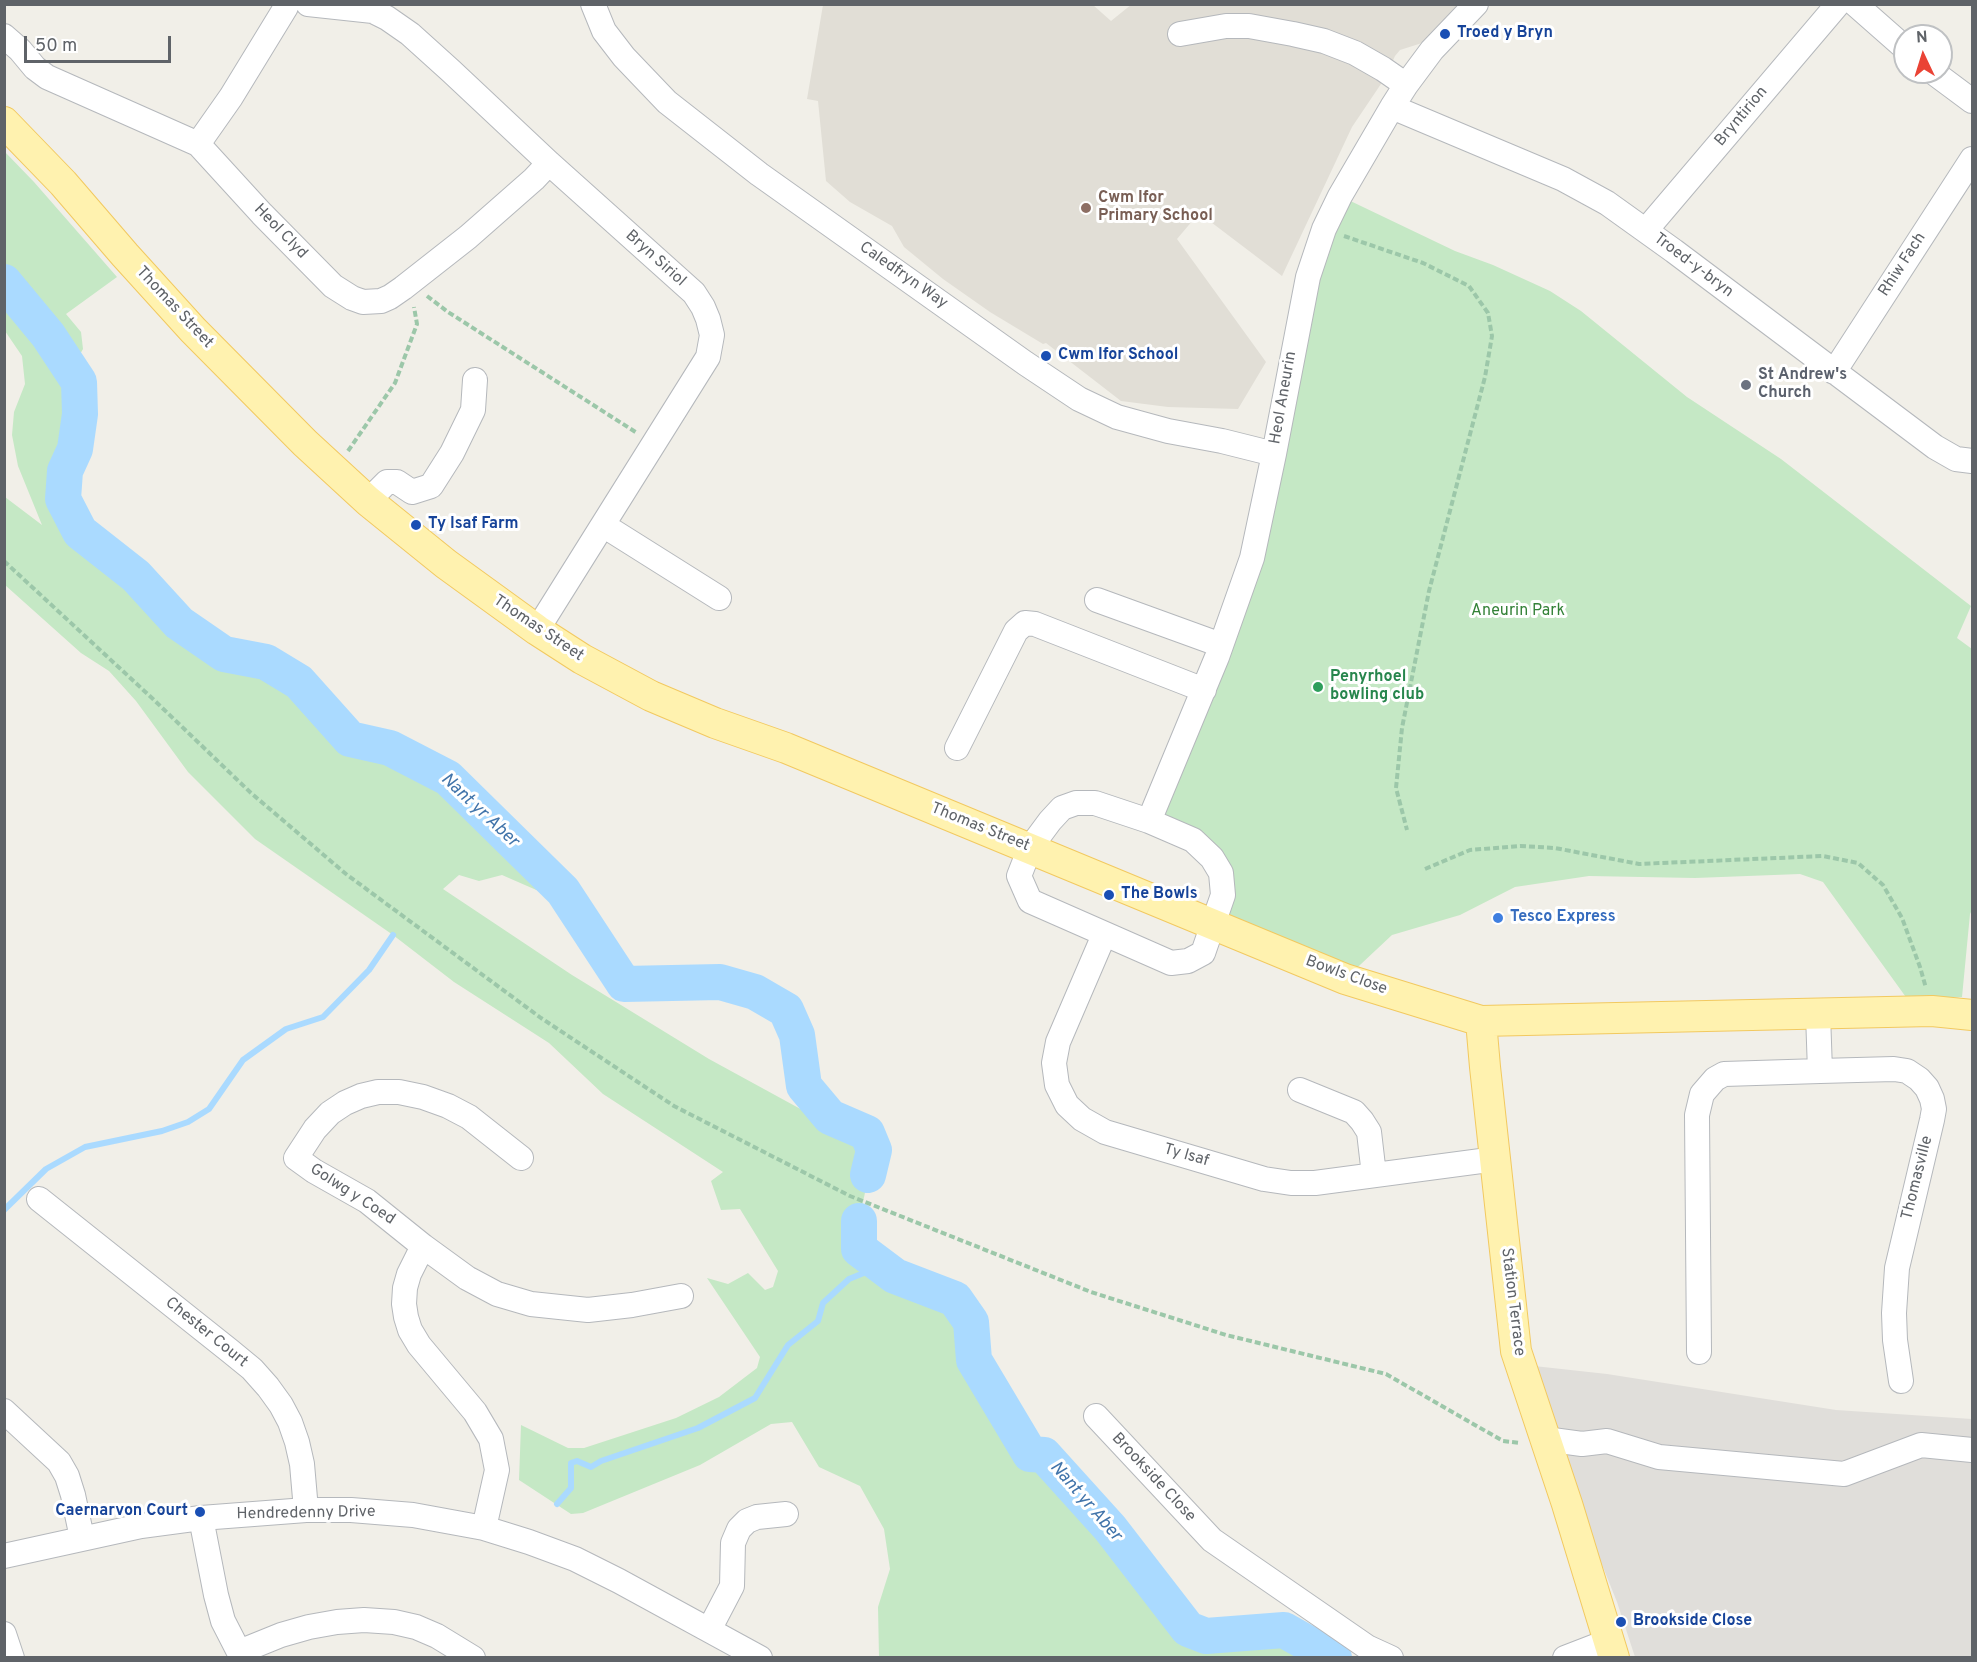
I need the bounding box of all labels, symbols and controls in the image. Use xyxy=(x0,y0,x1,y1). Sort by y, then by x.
scale bar xyxy=(27,24,174,62)
place label: Troed y Bryn xyxy=(1457,24,1553,44)
north arrow xyxy=(1893,24,1953,84)
marker: Troed y Bryn xyxy=(1438,27,1452,41)
text: N xyxy=(1915,28,1928,48)
text: 50 m xyxy=(35,35,77,58)
street label: Bryntirion xyxy=(1711,83,1773,151)
place label: Cwm Ifor Primary School xyxy=(1098,189,1213,227)
street label: Heol Clyd xyxy=(249,201,311,263)
marker: Cwm Ifor Primary School xyxy=(1079,201,1093,215)
street label: Bryn Siriol xyxy=(621,227,689,291)
street label: Rhiw Fach xyxy=(1875,229,1931,301)
street label: Troed-y-bryn xyxy=(1649,230,1737,302)
street label: Caledfryn Way xyxy=(855,238,951,314)
street label: Thomas Street xyxy=(131,263,217,353)
place label: Cwm Ifor School xyxy=(1058,346,1178,366)
marker: Cwm Ifor School xyxy=(1039,349,1053,363)
street label: Heol Aneurin xyxy=(1266,350,1302,446)
place label: St Andrew's Church xyxy=(1758,366,1847,404)
marker: St Andrew's Church xyxy=(1739,378,1753,392)
place label: Ty Isaf Farm xyxy=(428,515,519,535)
marker: Ty Isaf Farm xyxy=(409,518,423,532)
street label: Thomas Street xyxy=(489,592,587,666)
park label: Aneurin Park xyxy=(1471,602,1565,622)
place label: Penyrhoel bowling club xyxy=(1330,668,1424,706)
marker: Penyrhoel bowling club xyxy=(1311,680,1325,694)
water label: Nant yr Aber xyxy=(435,769,523,853)
street label: Thomas Street xyxy=(928,799,1032,857)
place label: The Bowls xyxy=(1121,885,1198,905)
marker: The Bowls xyxy=(1102,888,1116,902)
place label: Tesco Express xyxy=(1510,908,1616,928)
marker: Tesco Express xyxy=(1491,911,1505,925)
street label: Bowls Close xyxy=(1303,952,1389,1000)
street label: Thomasville xyxy=(1898,1134,1938,1222)
street label: Ty Isaf xyxy=(1161,1140,1211,1172)
street label: Golwg y Coed xyxy=(306,1160,398,1230)
street label: Station Terrace xyxy=(1496,1247,1528,1357)
street label: Chester Court xyxy=(161,1294,251,1372)
street label: Brookside Close xyxy=(1107,1429,1199,1527)
water label: Nant yr Aber xyxy=(1044,1458,1126,1546)
place label: Caernarvon Court xyxy=(55,1502,188,1522)
street label: Hendredenny Drive xyxy=(236,1503,376,1525)
marker: Caernarvon Court xyxy=(193,1505,207,1519)
place label: Brookside Close xyxy=(1633,1612,1752,1632)
marker: Brookside Close xyxy=(1614,1615,1628,1629)

